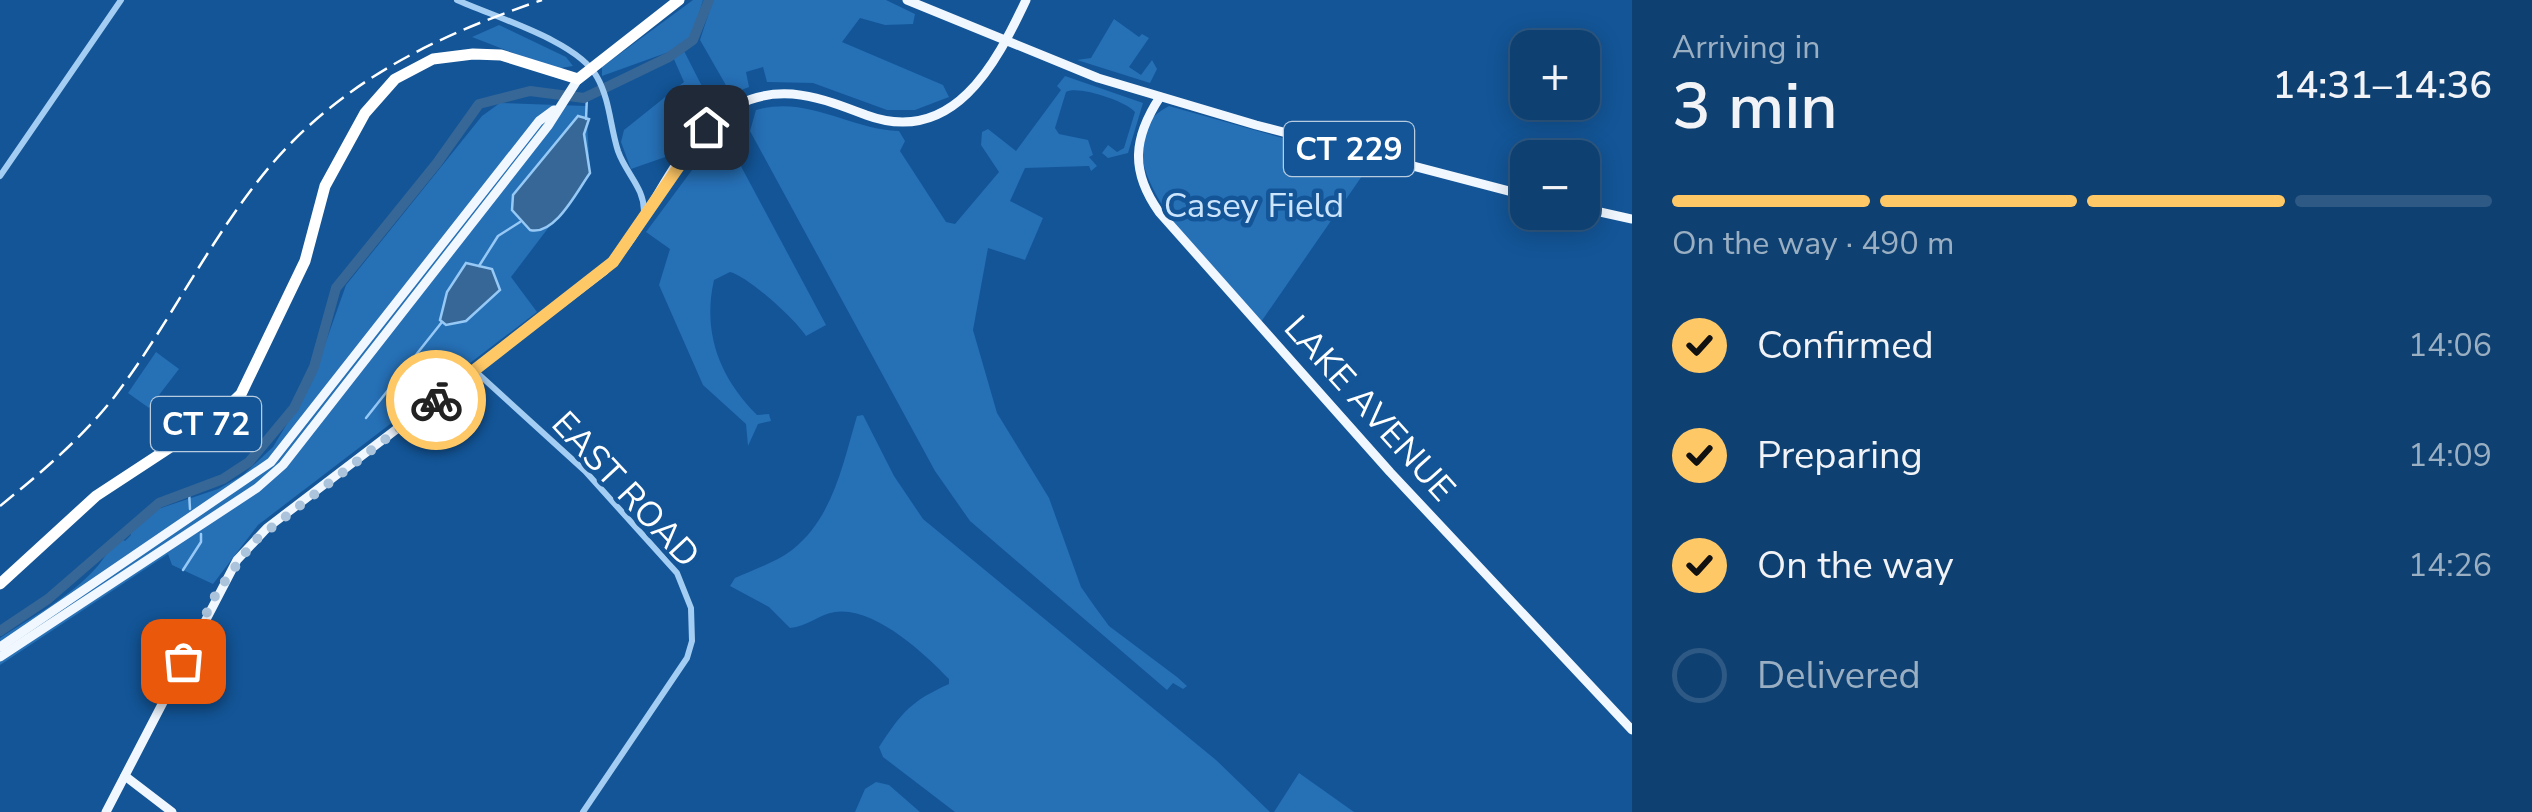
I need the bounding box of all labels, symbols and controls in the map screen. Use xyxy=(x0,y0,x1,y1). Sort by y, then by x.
text: Arriving in xyxy=(1672,26,1820,69)
map controls xyxy=(1510,30,1600,230)
button: + xyxy=(1510,30,1600,120)
text: 14:31–14:36 xyxy=(2273,60,2492,111)
text: 3 min xyxy=(1672,62,1838,151)
pin xyxy=(664,85,749,170)
icon: home xyxy=(679,100,734,155)
road number: CT 229 xyxy=(1284,122,1414,176)
button: − xyxy=(1510,140,1600,230)
park label: Casey Field xyxy=(1164,182,1344,229)
text: On the way · 490 m xyxy=(1672,222,1954,265)
street label: LAKE AVENUE xyxy=(1274,305,1466,511)
icon: check xyxy=(1672,318,1727,373)
text: Confirmed xyxy=(1757,320,1934,371)
text: 14:06 xyxy=(2408,324,2492,367)
courier xyxy=(386,350,486,450)
icon: bike xyxy=(409,373,464,428)
road number: CT 72 xyxy=(151,397,261,451)
street label: EAST ROAD xyxy=(541,401,710,578)
icon: check xyxy=(1672,428,1727,483)
text: Preparing xyxy=(1757,430,1923,481)
text: 14:09 xyxy=(2408,434,2492,477)
icon: check xyxy=(1672,538,1727,593)
text: On the way xyxy=(1757,540,1953,591)
text: 14:26 xyxy=(2408,544,2492,587)
pin xyxy=(141,619,226,704)
icon: bag xyxy=(156,634,211,689)
text: Delivered xyxy=(1757,650,1921,701)

